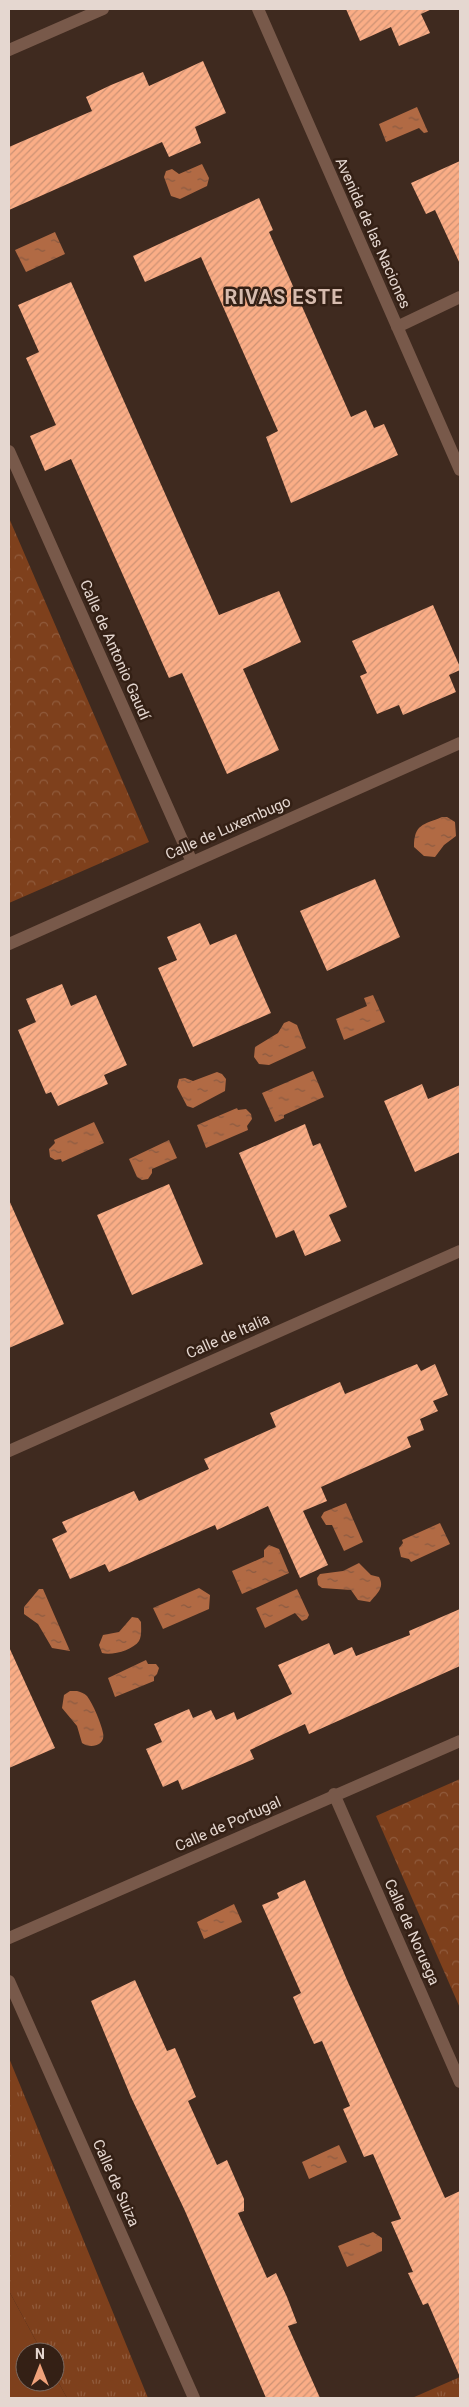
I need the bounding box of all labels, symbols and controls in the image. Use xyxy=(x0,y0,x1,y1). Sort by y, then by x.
street label: Avenida de las Naciones xyxy=(332,155,414,311)
district label: RIVAS ESTE xyxy=(225,285,343,309)
street label: Calle de Antonio Gaudí xyxy=(76,577,155,724)
street label: Calle de Luxembugo xyxy=(163,792,293,864)
street label: Calle de Italia xyxy=(183,1310,273,1362)
street label: Calle de Portugal xyxy=(172,1793,284,1855)
street label: Calle de Noruega xyxy=(381,1876,443,1988)
street label: Calle de Suiza xyxy=(89,2137,143,2229)
north arrow xyxy=(15,2342,65,2392)
text: N xyxy=(35,2346,45,2362)

